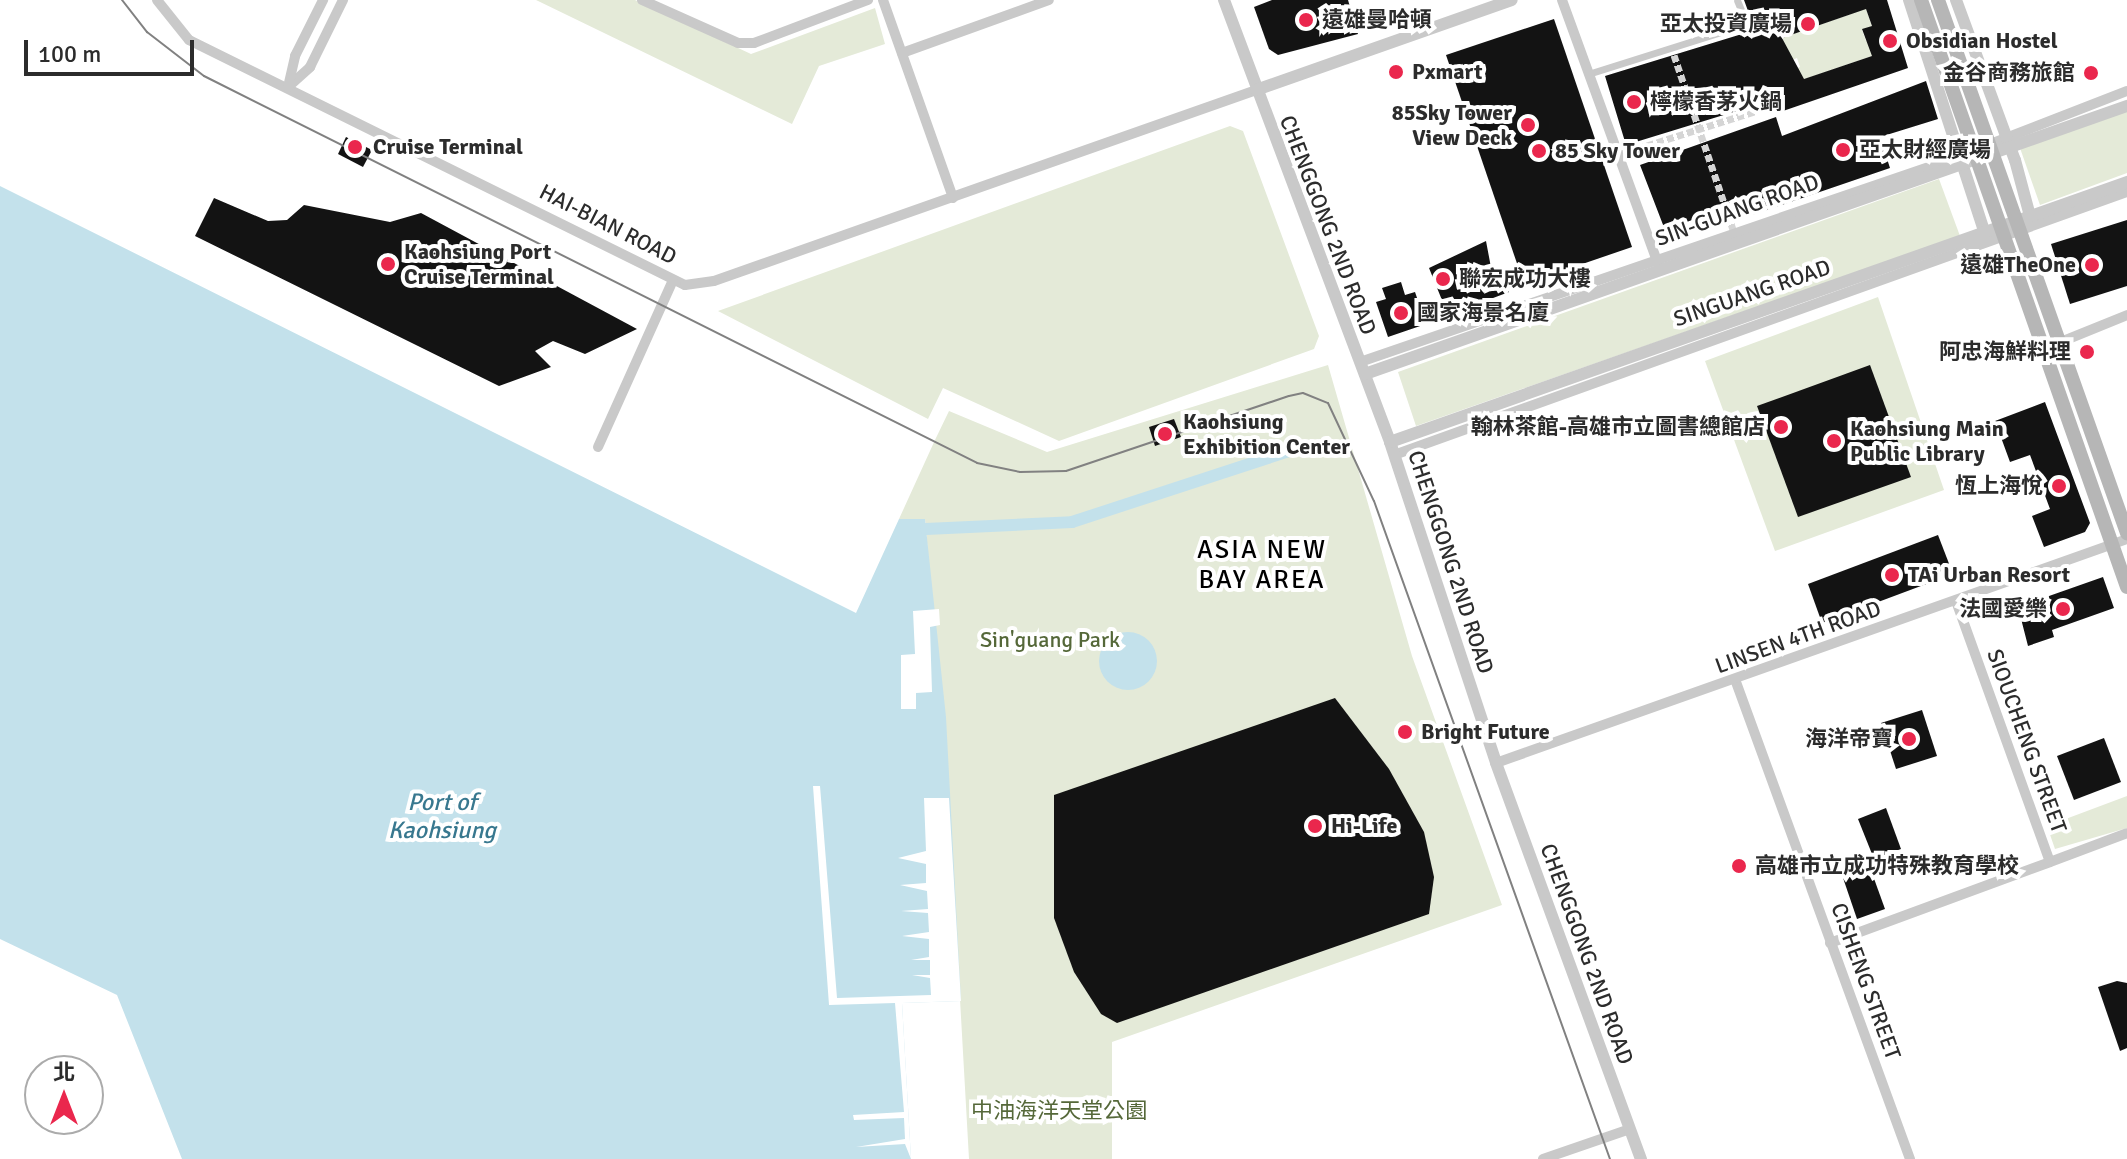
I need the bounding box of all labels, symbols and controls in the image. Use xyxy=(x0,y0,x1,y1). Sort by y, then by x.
place label: 遠雄曼哈頓 xyxy=(1322,7,1432,33)
marker: 遠雄曼哈頓 xyxy=(1297,11,1315,29)
place label: 亞太投資廣場 xyxy=(1660,11,1792,37)
marker: 亞太投資廣場 xyxy=(1799,15,1817,33)
scale bar xyxy=(28,24,198,74)
place label: Obsidian Hostel xyxy=(1906,28,2058,54)
marker: Obsidian Hostel xyxy=(1881,32,1899,50)
text: 100 m xyxy=(38,39,101,69)
place label: Pxmart xyxy=(1412,59,1482,85)
place label: 金谷商務旅館 xyxy=(1943,60,2075,86)
marker: Pxmart xyxy=(1387,63,1405,81)
marker: 金谷商務旅館 xyxy=(2082,64,2100,82)
place label: 檸檬香茅火鍋 xyxy=(1650,89,1782,115)
marker: 檸檬香茅火鍋 xyxy=(1625,93,1643,111)
place label: 85Sky Tower View Deck xyxy=(1392,99,1512,150)
street label: CHENGGONG 2ND ROAD xyxy=(1274,112,1382,338)
marker: 85Sky Tower View Deck xyxy=(1519,116,1537,134)
place label: Cruise Terminal xyxy=(373,134,523,160)
marker: Cruise Terminal xyxy=(344,136,366,158)
place label: 亞太財經廣場 xyxy=(1859,137,1991,163)
place label: 85 Sky Tower xyxy=(1555,138,1680,164)
marker: 亞太財經廣場 xyxy=(1834,141,1852,159)
marker: 85 Sky Tower xyxy=(1530,142,1548,160)
street label: SIN-GUANG ROAD xyxy=(1652,168,1822,252)
street label: HAI-BIAN ROAD xyxy=(535,178,681,270)
place label: Kaohsiung Port Cruise Terminal xyxy=(404,238,554,290)
place label: 遠雄TheOne xyxy=(1960,252,2076,278)
street label: SINGUANG ROAD xyxy=(1670,254,1834,332)
marker: Kaohsiung Port Cruise Terminal xyxy=(379,255,397,273)
marker: 遠雄TheOne xyxy=(2083,256,2101,274)
place label: 聯宏成功大樓 xyxy=(1459,266,1591,292)
marker: 聯宏成功大樓 xyxy=(1434,270,1452,288)
place label: 國家海景名廈 xyxy=(1417,300,1549,326)
marker: 國家海景名廈 xyxy=(1392,304,1410,322)
place label: 阿忠海鮮料理 xyxy=(1939,339,2071,365)
marker: 阿忠海鮮料理 xyxy=(2078,343,2096,361)
place label: Kaohsiung Exhibition Center xyxy=(1183,408,1350,460)
place label: 翰林茶館-高雄市立圖書總館店 xyxy=(1471,414,1765,440)
place label: Kaohsiung Main Public Library xyxy=(1850,415,2004,466)
marker: 翰林茶館-高雄市立圖書總館店 xyxy=(1772,418,1790,436)
marker: Kaohsiung Exhibition Center xyxy=(1154,423,1176,445)
marker: Kaohsiung Main Public Library xyxy=(1825,432,1843,450)
street label: CHENGGONG 2ND ROAD xyxy=(1402,447,1500,677)
place label: 恆上海悅 xyxy=(1955,473,2043,499)
marker: 恆上海悅 xyxy=(2050,477,2068,495)
district label: ASIA NEW BAY AREA xyxy=(1197,535,1327,596)
place label: TAi Urban Resort xyxy=(1908,562,2070,588)
marker: TAi Urban Resort xyxy=(1883,566,1901,584)
street label: LINSEN 4TH ROAD xyxy=(1712,595,1884,679)
place label: 法國愛樂 xyxy=(1959,596,2047,622)
marker: 法國愛樂 xyxy=(2054,600,2072,618)
park label: Sin'guang Park xyxy=(980,627,1120,653)
street label: SIOUCHENG STREET xyxy=(1981,646,2073,836)
place label: Bright Future xyxy=(1421,719,1550,745)
marker: Bright Future xyxy=(1396,723,1414,741)
place label: 海洋帝寶 xyxy=(1805,726,1893,752)
marker: 海洋帝寶 xyxy=(1900,730,1918,748)
water label: Port of Kaohsiung xyxy=(388,789,496,845)
place label: Hi-Life xyxy=(1331,813,1397,839)
marker: Hi-Life xyxy=(1306,817,1324,835)
street label: CHENGGONG 2ND ROAD xyxy=(1535,840,1639,1068)
place label: 高雄市立成功特殊教育學校 xyxy=(1755,853,2019,879)
marker: 高雄市立成功特殊教育學校 xyxy=(1730,857,1748,875)
street label: CISHENG STREET xyxy=(1825,899,1907,1063)
north arrow xyxy=(24,1055,104,1135)
text: 北 xyxy=(53,1059,75,1086)
park label: 中油海洋天堂公園 xyxy=(971,1098,1147,1124)

